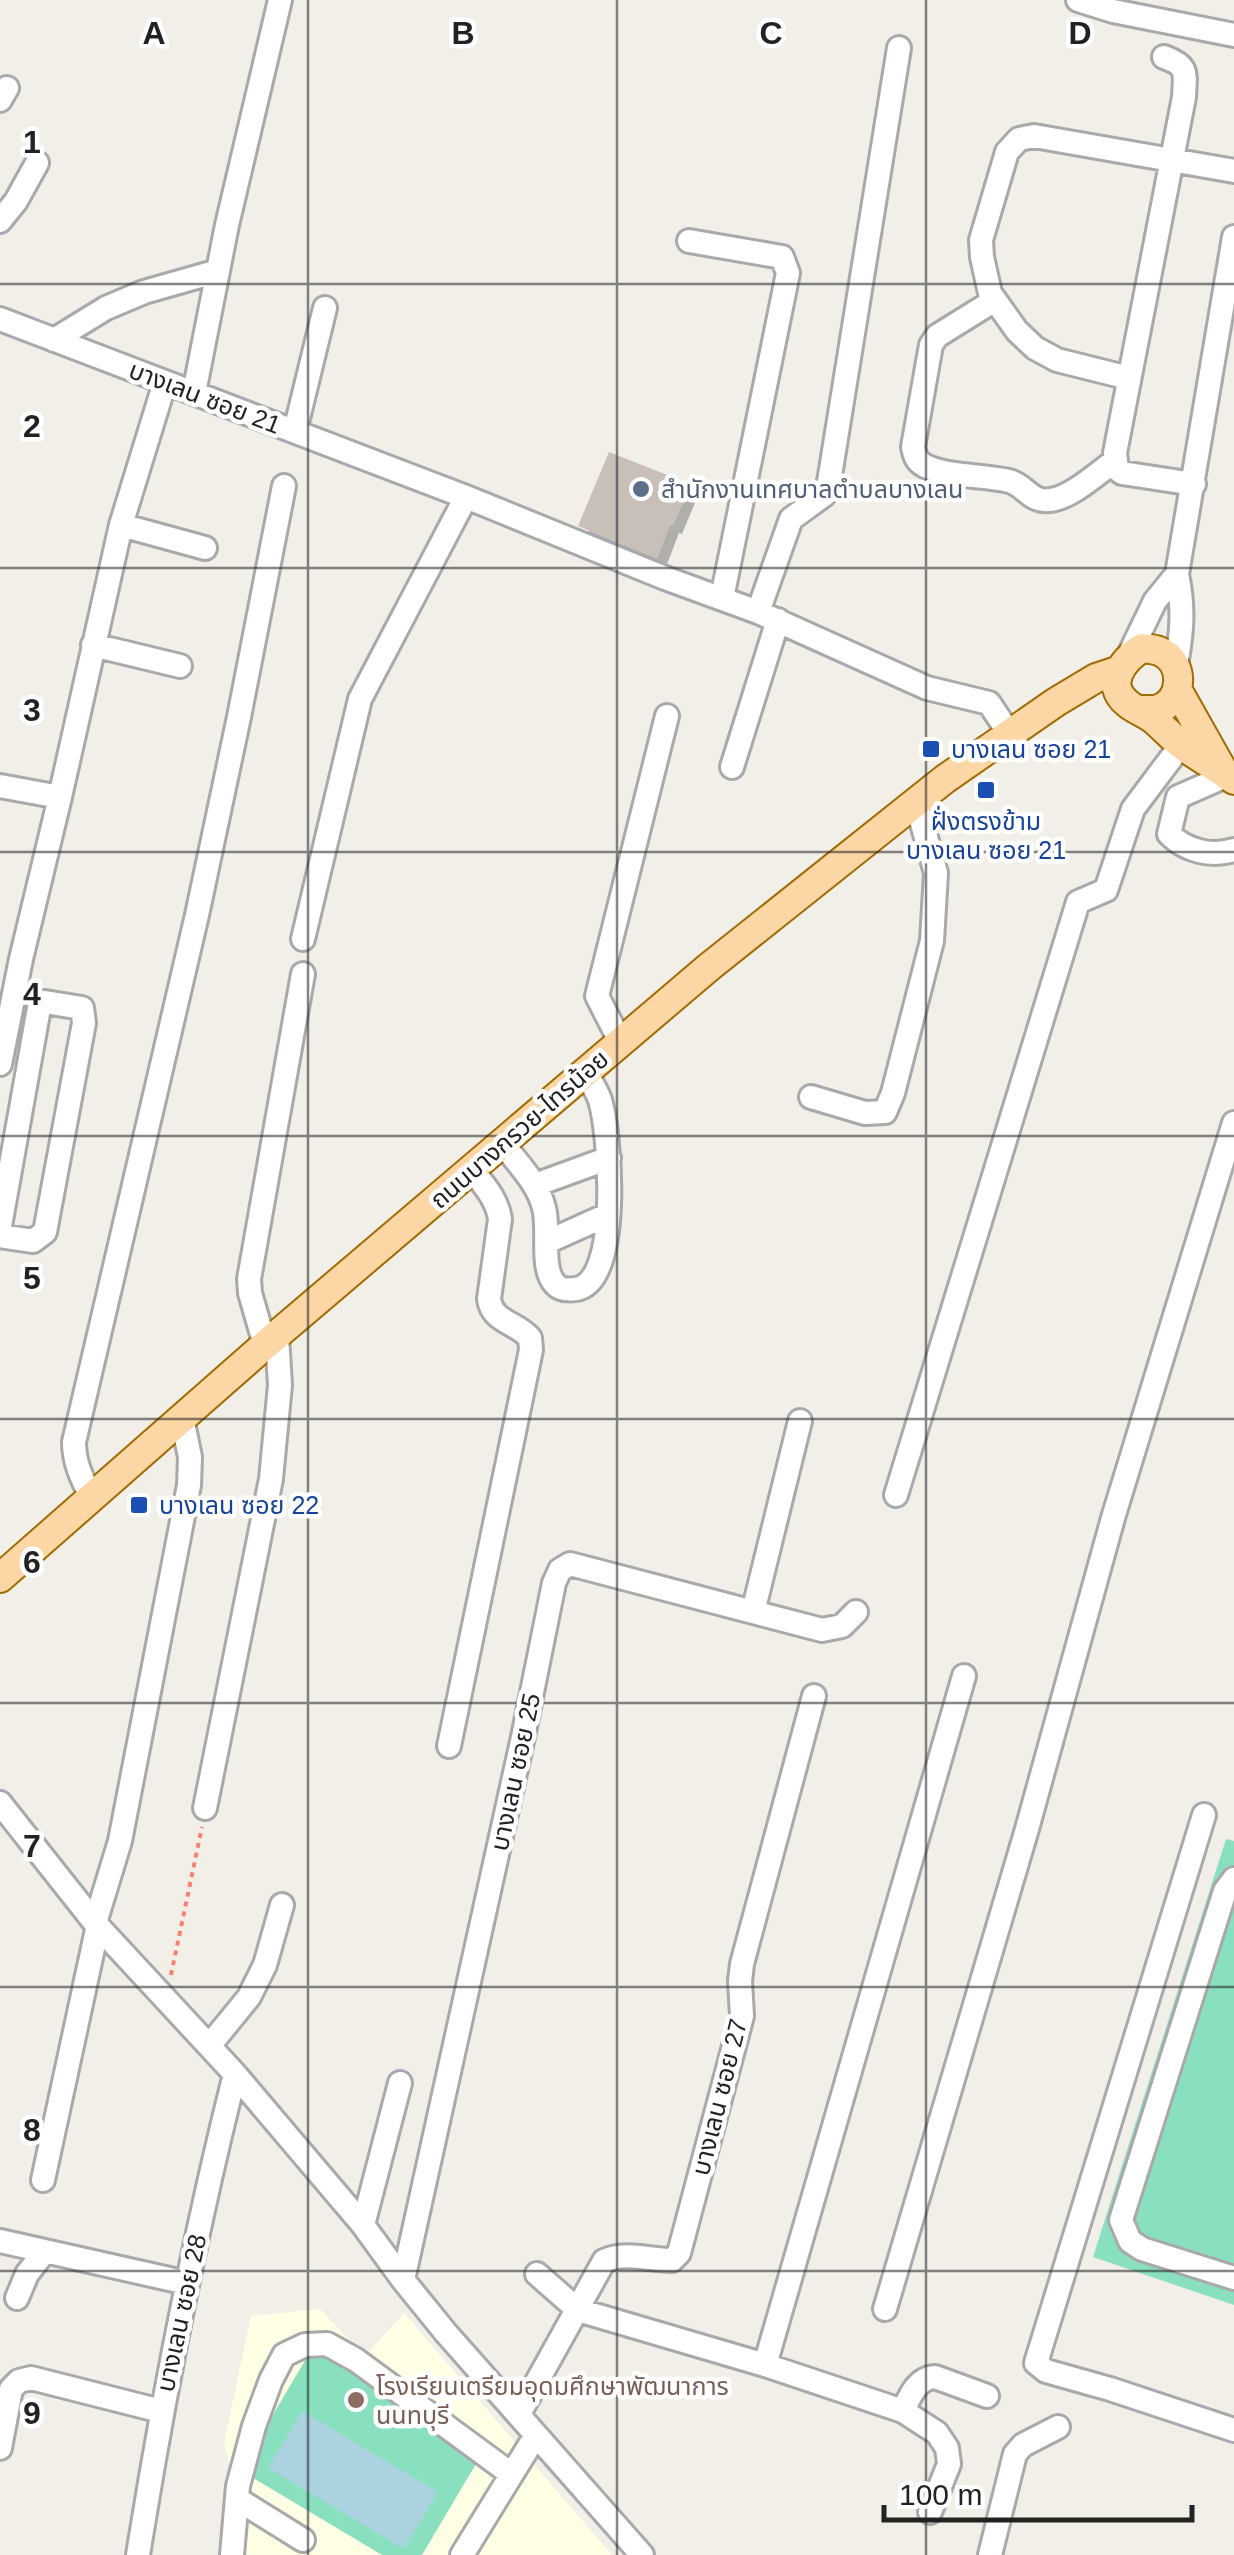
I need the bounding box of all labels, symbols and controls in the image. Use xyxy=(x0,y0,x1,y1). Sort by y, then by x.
text: A xyxy=(142,15,166,51)
text: B xyxy=(451,15,475,51)
text: C xyxy=(759,15,783,51)
text: D xyxy=(1068,15,1092,51)
text: 1 xyxy=(23,124,41,160)
street label: บางเลน ซอย 21 xyxy=(125,355,285,439)
text: 2 xyxy=(23,408,41,444)
place label: สำนักงานเทศบาลตำบลบางเลน xyxy=(661,475,963,503)
marker: สำนักงานเทศบาลตำบลบางเลน xyxy=(630,478,652,500)
text: 3 xyxy=(23,692,41,728)
place label: บางเลน ซอย 21 xyxy=(951,735,1111,763)
marker: บางเลน ซอย 21 xyxy=(920,738,942,760)
marker: ฝั่งตรงข้าม บางเลน ซอย 21 xyxy=(975,779,997,801)
place label: ฝั่งตรงข้าม บางเลน ซอย 21 xyxy=(906,805,1066,864)
text: 4 xyxy=(23,976,41,1012)
street label: ถนนบางกรวย-ไทรน้อย xyxy=(424,1044,614,1214)
text: 5 xyxy=(23,1260,41,1296)
place label: บางเลน ซอย 22 xyxy=(159,1491,319,1519)
marker: บางเลน ซอย 22 xyxy=(128,1494,150,1516)
text: 6 xyxy=(23,1544,41,1580)
street label: บางเลน ซอย 25 xyxy=(485,1691,545,1853)
text: 7 xyxy=(23,1828,41,1864)
street label: บางเลน ซอย 27 xyxy=(686,2016,752,2178)
text: 8 xyxy=(23,2112,41,2148)
street label: บางเลน ซอย 28 xyxy=(151,2232,211,2394)
place label: โรงเรียนเตรียมอุดมศึกษาพัฒนาการ นนทบุรี xyxy=(376,2372,729,2431)
marker: โรงเรียนเตรียมอุดมศึกษาพัฒนาการ นนทบุรี xyxy=(345,2389,367,2411)
text: 9 xyxy=(23,2395,41,2431)
scale bar xyxy=(884,2460,1192,2522)
text: 100 m xyxy=(899,2478,982,2511)

